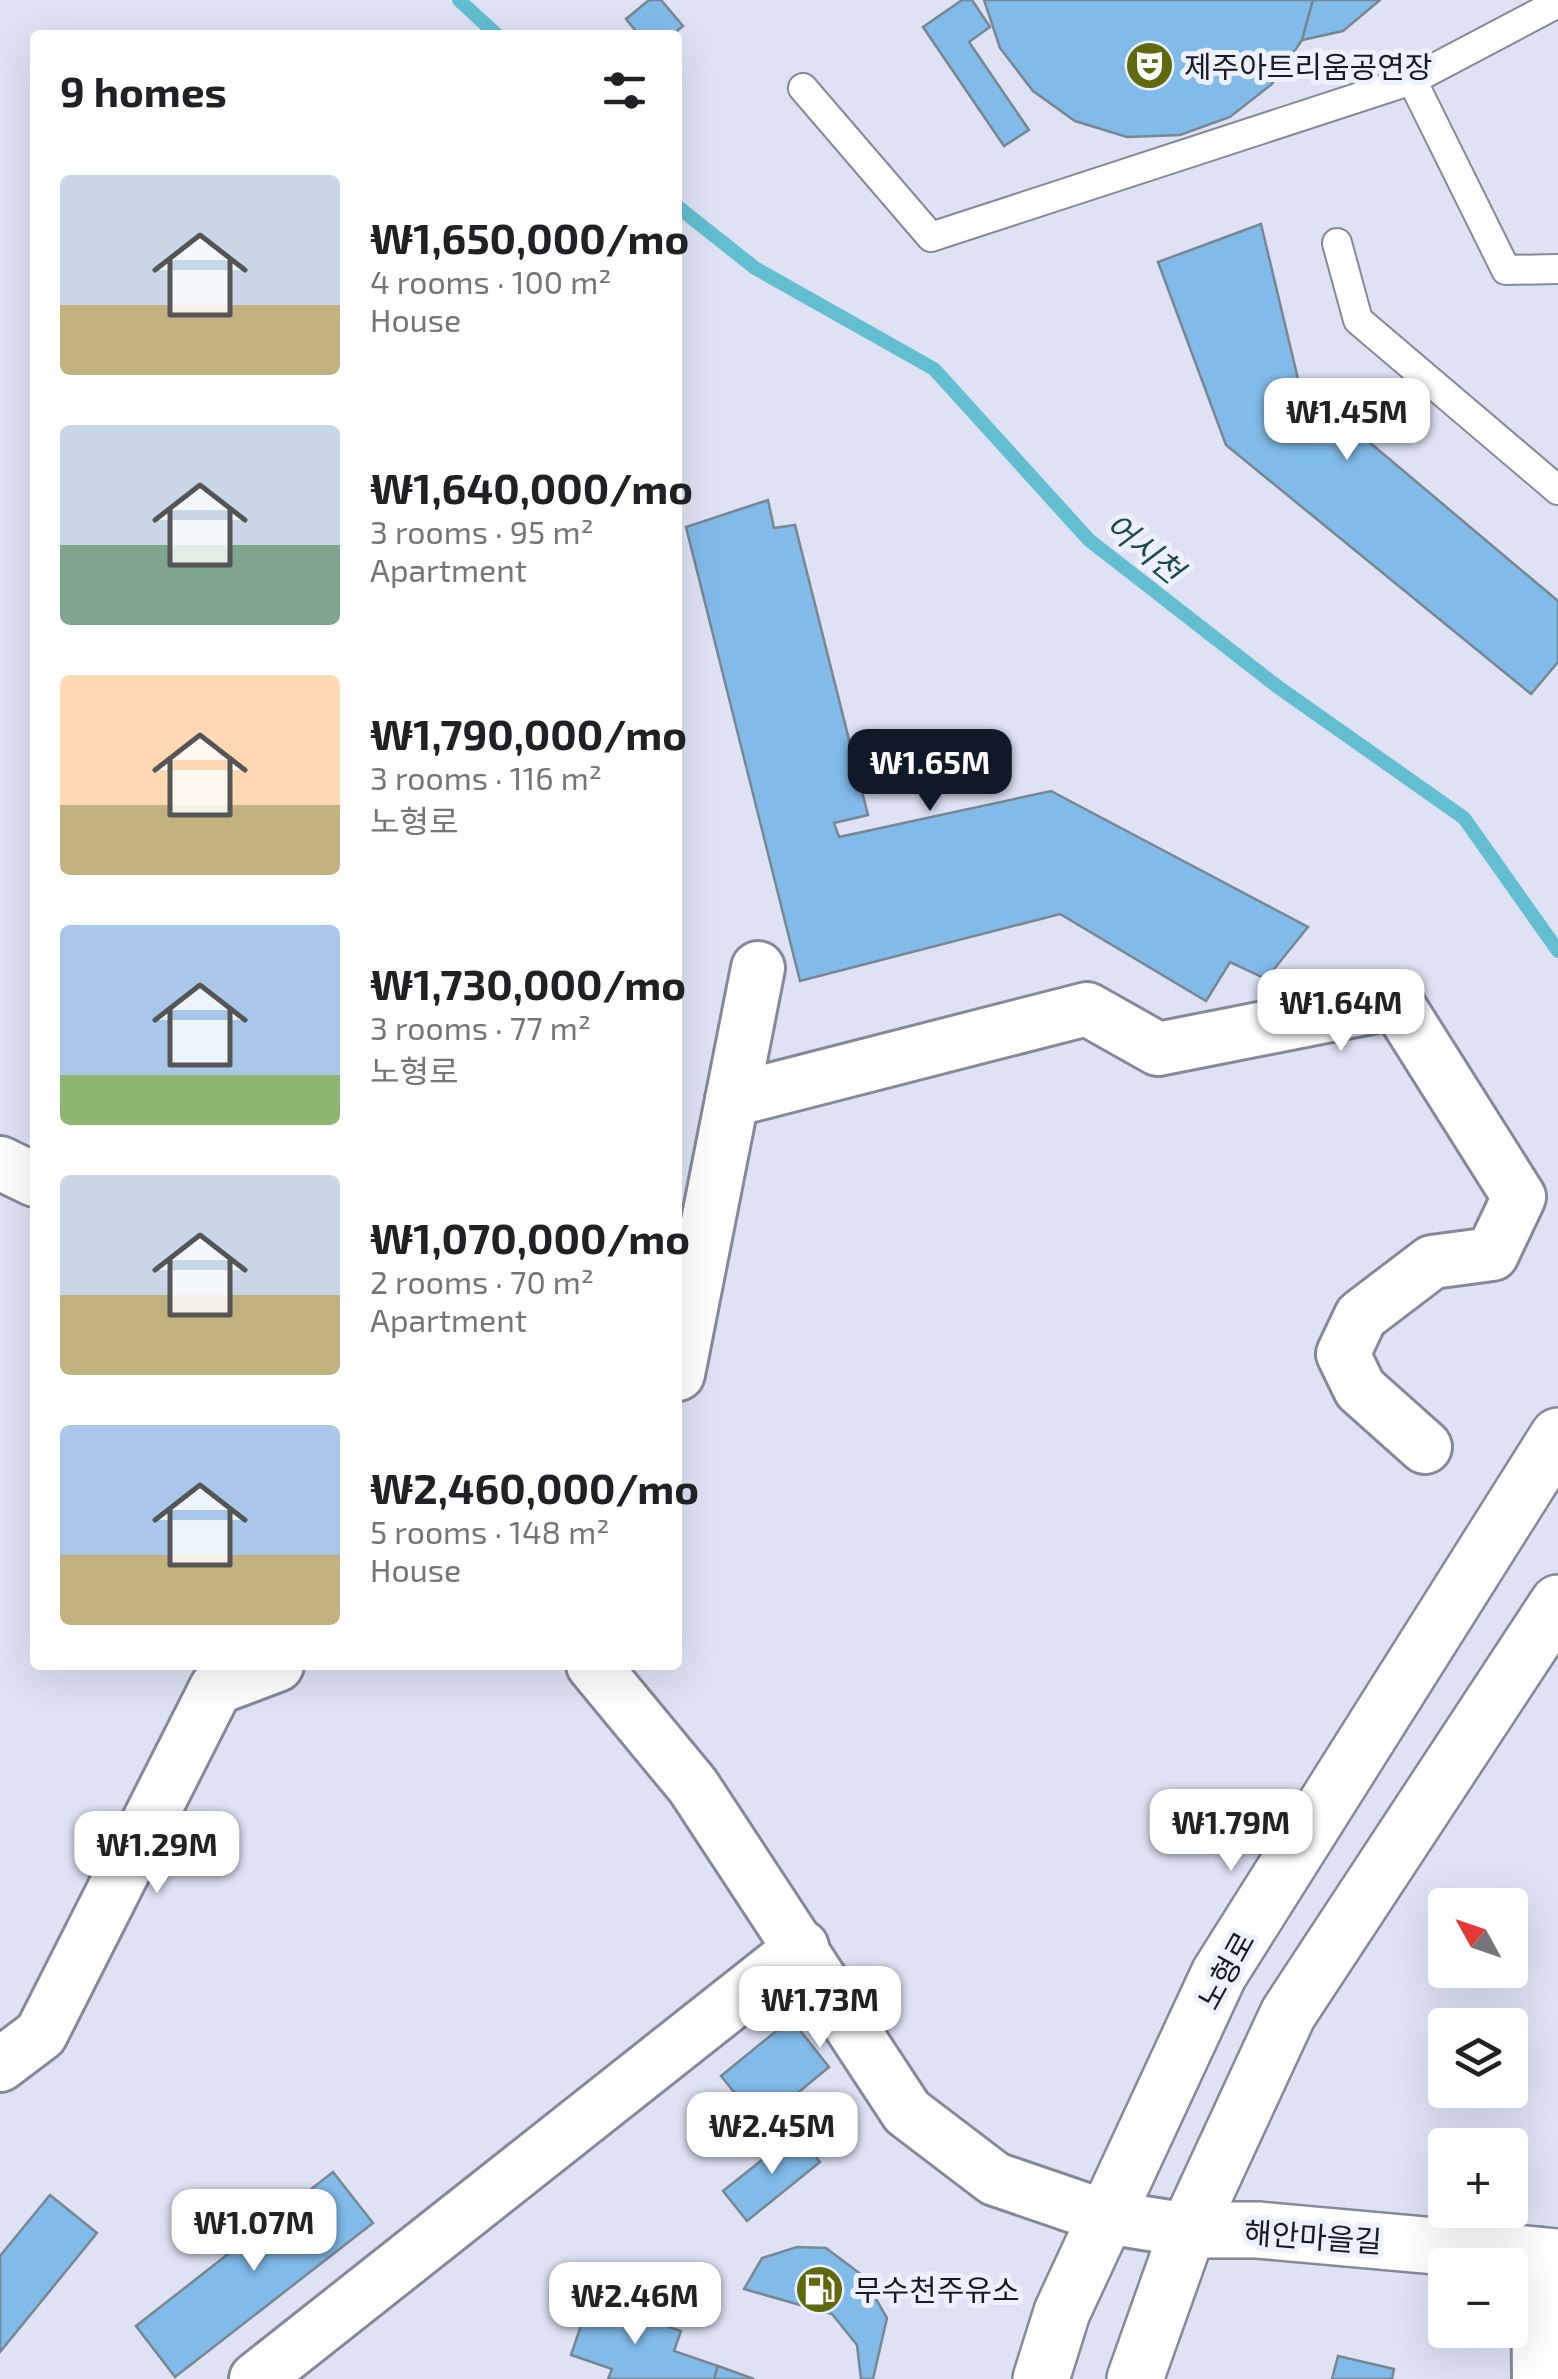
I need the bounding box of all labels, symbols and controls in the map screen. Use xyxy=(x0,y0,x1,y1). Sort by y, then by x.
theatre icon: 제주아트리움공연장 xyxy=(1123,40,1175,92)
place label: 제주아트리움공연장 xyxy=(1184,48,1432,84)
icon: filters xyxy=(597,63,652,118)
text: 9 homes xyxy=(60,65,227,115)
text: ₩1,650,000/mo xyxy=(370,212,689,262)
icon: home xyxy=(140,215,260,335)
text: 4 rooms · 100 m² xyxy=(370,262,611,300)
text: House xyxy=(370,300,461,338)
pin: ₩1.45M xyxy=(1266,378,1428,463)
text: ₩1.45M xyxy=(1286,391,1408,429)
text: ₩1,640,000/mo xyxy=(370,462,693,512)
icon: home xyxy=(140,465,260,585)
water label: 어시천 xyxy=(1099,504,1194,592)
text: 3 rooms · 95 m² xyxy=(370,512,594,550)
text: Apartment xyxy=(370,550,527,588)
text: ₩1,790,000/mo xyxy=(370,708,687,758)
icon: home xyxy=(140,715,260,835)
pin: ₩1.65M xyxy=(849,729,1011,814)
text: ₩1.65M xyxy=(870,742,990,780)
text: 3 rooms · 116 m² xyxy=(370,758,602,796)
text: 노형로 xyxy=(370,801,458,839)
text: ₩1,730,000/mo xyxy=(370,958,686,1008)
icon: home xyxy=(140,965,260,1085)
pin: ₩1.64M xyxy=(1260,969,1422,1054)
text: ₩1.64M xyxy=(1279,982,1403,1020)
text: 3 rooms · 77 m² xyxy=(370,1008,591,1046)
text: 노형로 xyxy=(370,1051,458,1089)
text: ₩1,070,000/mo xyxy=(370,1212,690,1262)
icon: home xyxy=(140,1215,260,1335)
text: 2 rooms · 70 m² xyxy=(370,1262,594,1300)
text: Apartment xyxy=(370,1300,527,1338)
text: ₩2,460,000/mo xyxy=(370,1462,699,1512)
icon: home xyxy=(140,1465,260,1585)
text: 5 rooms · 148 m² xyxy=(370,1512,609,1550)
text: House xyxy=(370,1550,461,1588)
pin: ₩1.79M xyxy=(1150,1789,1312,1874)
text: ₩1.79M xyxy=(1172,1802,1290,1840)
pin: ₩1.29M xyxy=(76,1811,238,1896)
text: ₩1.29M xyxy=(96,1824,218,1862)
north arrow xyxy=(1428,1888,1528,1988)
map controls xyxy=(1428,1888,1528,2348)
street label: 노형로 xyxy=(1189,1925,1261,2015)
pin: ₩1.73M xyxy=(739,1966,901,2051)
text: ₩1.73M xyxy=(761,1979,879,2017)
button: layers xyxy=(1428,2008,1528,2108)
pin: ₩2.45M xyxy=(691,2092,853,2177)
text: ₩2.45M xyxy=(709,2105,835,2143)
button: + xyxy=(1428,2128,1528,2228)
pin: ₩1.07M xyxy=(173,2189,335,2274)
text: ₩1.07M xyxy=(194,2202,315,2240)
street label: 해안마을길 xyxy=(1243,2213,1383,2259)
button: − xyxy=(1428,2248,1528,2348)
pin: ₩2.46M xyxy=(554,2262,716,2347)
fuel station icon: 무수천주유소 xyxy=(793,2263,845,2315)
place label: 무수천주유소 xyxy=(854,2271,1020,2307)
text: ₩2.46M xyxy=(571,2275,699,2313)

